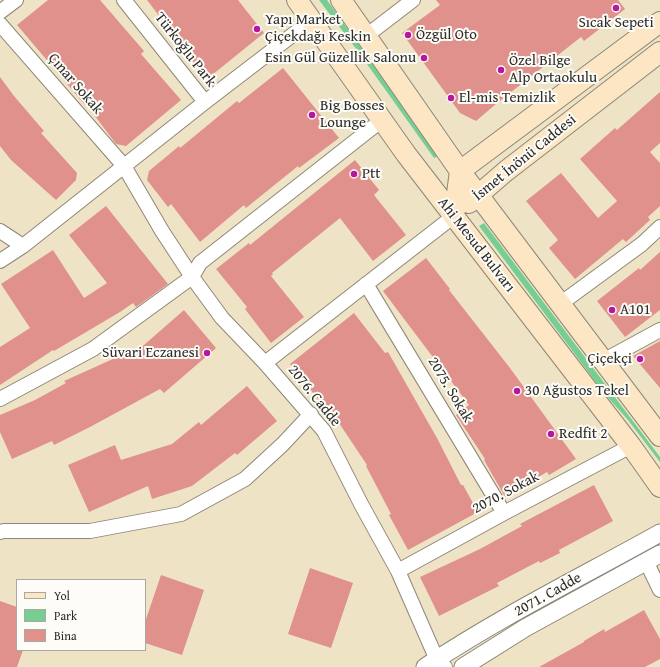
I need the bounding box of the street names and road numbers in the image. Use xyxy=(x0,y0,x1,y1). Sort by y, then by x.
street label: Türkoğlu Park xyxy=(150,9,220,91)
street label: Çınar Sokak xyxy=(44,50,106,118)
street label: İsmet İnönü Caddesi xyxy=(470,111,580,205)
street label: Ahi Mesud Bulvarı xyxy=(433,194,519,296)
street label: 2075. Sokak xyxy=(423,354,477,426)
street label: 2076. Cadde xyxy=(284,362,344,430)
street label: 2070. Sokak xyxy=(469,468,543,518)
street label: 2071. Cadde xyxy=(511,569,585,621)

